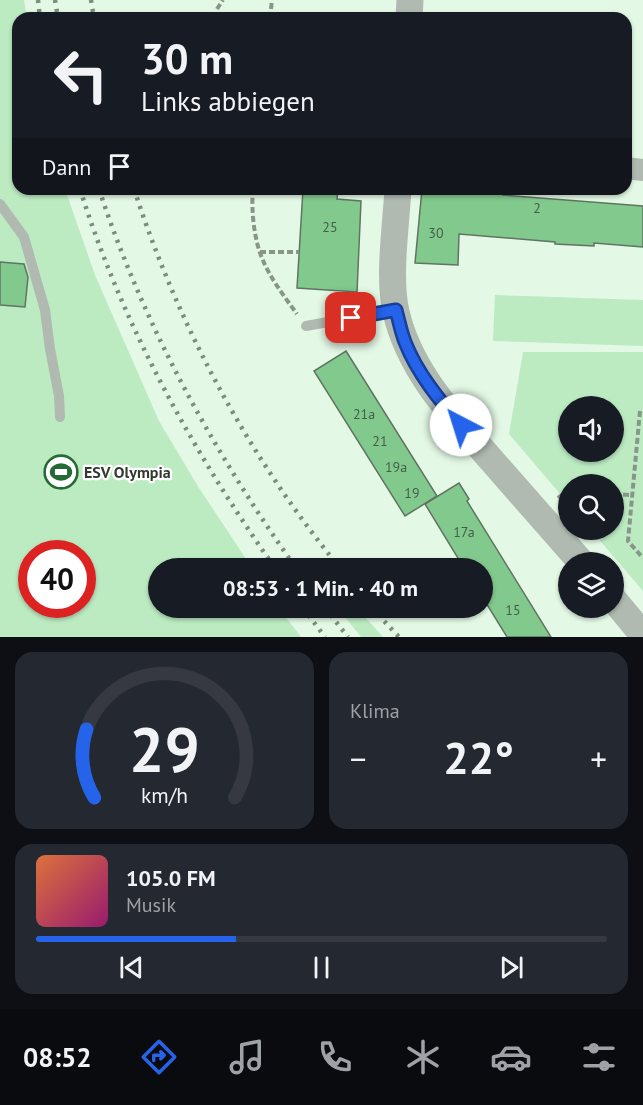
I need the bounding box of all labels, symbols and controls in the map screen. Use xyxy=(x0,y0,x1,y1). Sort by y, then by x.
text: 30 m xyxy=(141,31,233,86)
icon: left xyxy=(42,36,120,114)
text: Links abbiegen xyxy=(141,84,315,118)
icon: arrive xyxy=(103,150,136,183)
text: Dann xyxy=(42,153,91,181)
house number: 2 xyxy=(533,199,541,217)
house number: 25 xyxy=(322,218,338,236)
house number: 30 xyxy=(428,224,444,242)
pin xyxy=(325,292,376,343)
icon: arrive xyxy=(334,301,367,334)
position arrow xyxy=(429,393,493,457)
map controls xyxy=(558,396,624,618)
button: sound xyxy=(558,396,624,462)
house number: 21a xyxy=(353,405,375,423)
house number: 21 xyxy=(372,432,388,450)
sports icon: ESV Olympia xyxy=(43,454,79,490)
house number: 19a xyxy=(385,458,407,476)
place label: ESV Olympia xyxy=(84,462,171,482)
button: search xyxy=(558,474,624,540)
house number: 19 xyxy=(404,484,420,502)
house number: 17a xyxy=(453,523,475,541)
speed limit sign: 40 xyxy=(18,540,96,618)
button: layers xyxy=(558,552,624,618)
text: 08:53 · 1 Min. · 40 m xyxy=(223,574,418,602)
house number: 15 xyxy=(505,601,521,619)
text: Klima xyxy=(350,698,400,724)
text: 29 xyxy=(129,708,200,789)
text: 22° xyxy=(443,728,514,786)
text: − xyxy=(350,737,367,780)
text: + xyxy=(590,737,607,780)
text: km/h xyxy=(141,781,188,809)
text: 105.0 FM xyxy=(126,864,216,892)
text: Musik xyxy=(126,892,176,918)
icon: previous xyxy=(115,951,148,984)
icon: pause xyxy=(305,951,338,984)
icon: next xyxy=(495,951,528,984)
icon: directions xyxy=(138,1036,180,1078)
icon: music xyxy=(226,1036,268,1078)
icon: phone xyxy=(314,1036,356,1078)
icon: climate xyxy=(402,1036,444,1078)
icon: car xyxy=(490,1036,532,1078)
icon: filters xyxy=(578,1036,620,1078)
text: 08:52 xyxy=(23,1040,92,1074)

